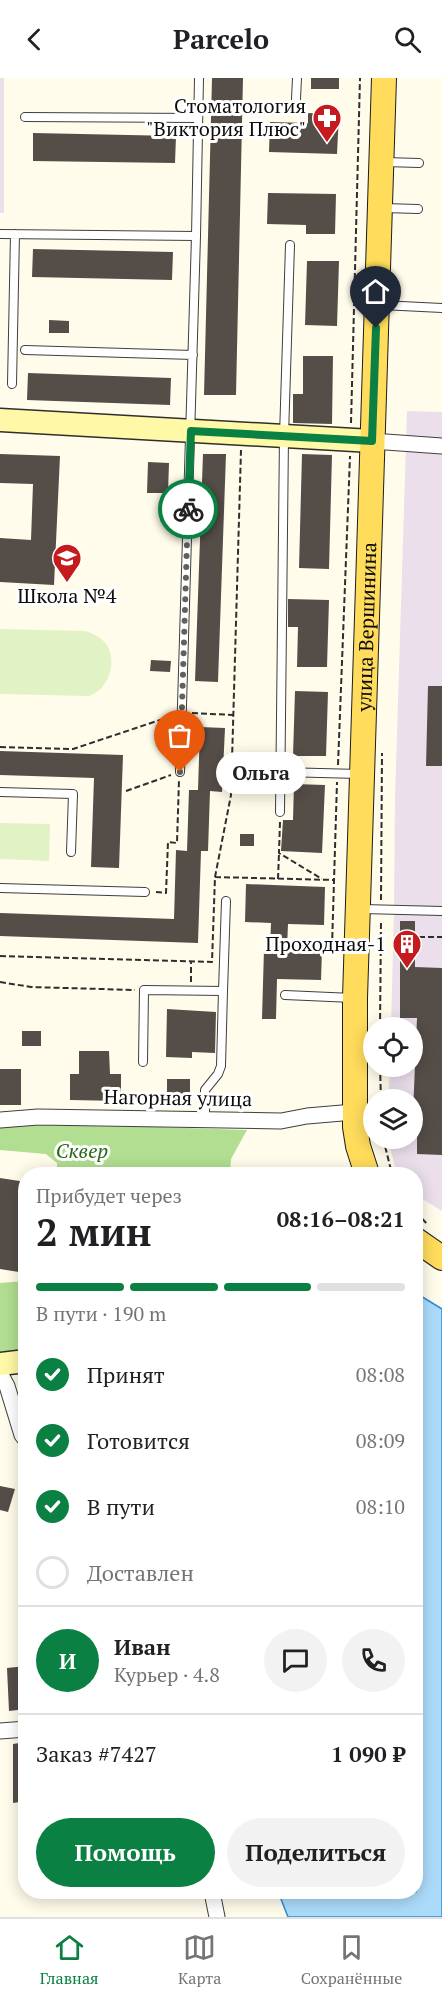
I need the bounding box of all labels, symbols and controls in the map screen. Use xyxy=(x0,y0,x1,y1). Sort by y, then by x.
text: Parcelo xyxy=(173,21,269,57)
icon: back xyxy=(18,23,51,56)
icon: search xyxy=(391,23,424,56)
place label: Стоматология "Виктория Плюс" xyxy=(146,92,306,142)
pharmacy icon: Стоматология "Виктория Плюс" xyxy=(311,102,343,144)
pin xyxy=(350,266,401,328)
icon: home xyxy=(359,275,392,308)
courier xyxy=(158,479,218,539)
icon: bike xyxy=(172,493,205,526)
school or university icon: Школа №4 xyxy=(51,542,83,584)
street label: улица Вершинина xyxy=(350,542,382,713)
place label: Школа №4 xyxy=(18,582,117,609)
pin xyxy=(154,710,205,772)
icon: bag xyxy=(163,719,196,752)
callout: Ольга xyxy=(216,751,306,793)
text: Ольга xyxy=(232,759,290,786)
building icon: Проходная-1 xyxy=(391,928,423,970)
place label: Проходная-1 xyxy=(265,930,386,957)
map controls xyxy=(363,1017,423,1149)
button: locate xyxy=(363,1017,423,1077)
street label: Нагорная улица xyxy=(104,1083,253,1112)
button: layers xyxy=(363,1089,423,1149)
park label: Сквер xyxy=(56,1137,108,1164)
text: Прибудет через xyxy=(36,1182,182,1209)
text: 08:16–08:21 xyxy=(277,1204,405,1233)
text: 2 мин xyxy=(36,1205,152,1257)
text: В пути · 190 m xyxy=(36,1300,166,1327)
icon: check xyxy=(36,1358,69,1391)
text: Принят xyxy=(87,1360,165,1389)
text: 08:08 xyxy=(356,1361,405,1388)
icon: check xyxy=(36,1424,69,1457)
text: Готовится xyxy=(87,1426,190,1455)
text: 08:09 xyxy=(356,1427,405,1454)
icon: check xyxy=(36,1490,69,1523)
text: В пути xyxy=(87,1492,155,1521)
text: 08:10 xyxy=(356,1493,405,1520)
text: Доставлен xyxy=(87,1558,194,1587)
button: chat xyxy=(264,1629,327,1692)
button: phone xyxy=(342,1629,405,1692)
text: Иван xyxy=(114,1632,171,1661)
text: И xyxy=(59,1646,76,1675)
text: Курьер · 4.8 xyxy=(114,1661,220,1688)
text: Заказ #7427 xyxy=(36,1739,157,1768)
text: 1 090 ₽ xyxy=(331,1739,405,1768)
button: Помощь xyxy=(36,1818,215,1887)
button: Поделиться xyxy=(227,1818,405,1887)
tab: Главная xyxy=(40,1931,98,1989)
tab: Карта xyxy=(178,1931,221,1989)
tab: Сохранённые xyxy=(301,1931,402,1989)

